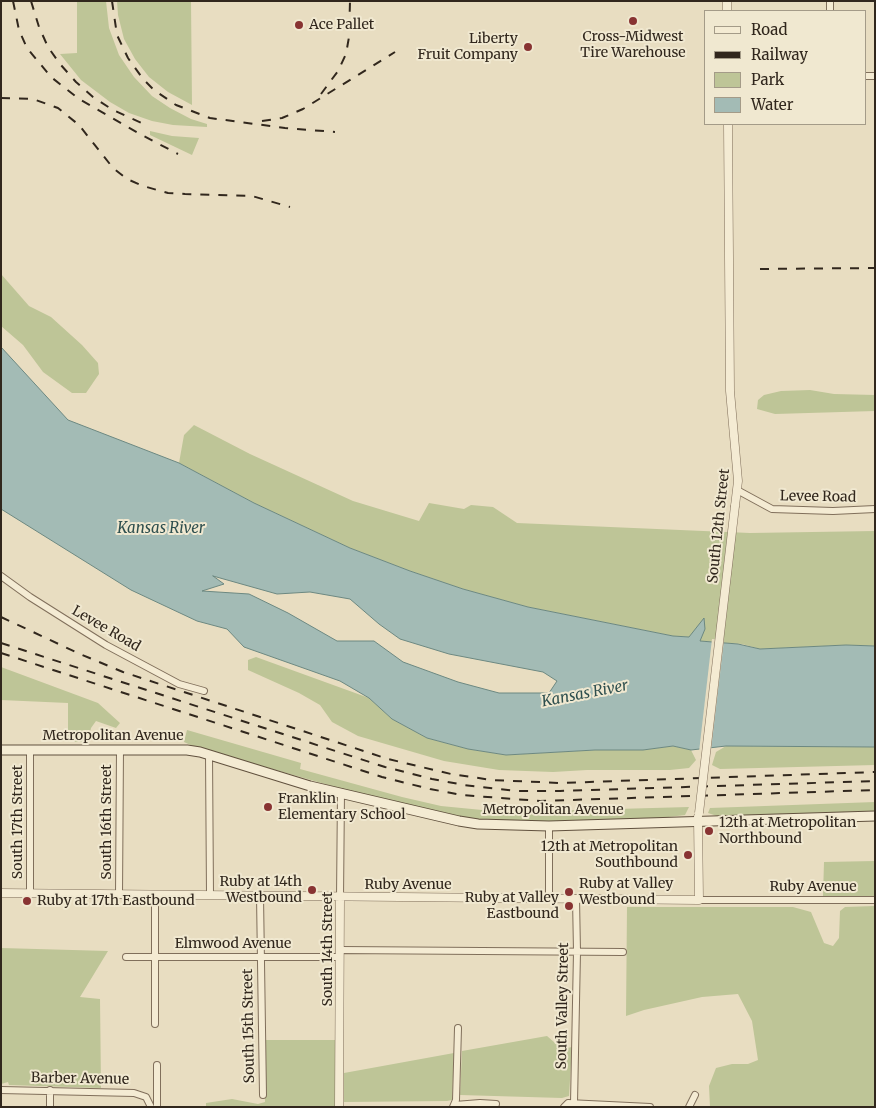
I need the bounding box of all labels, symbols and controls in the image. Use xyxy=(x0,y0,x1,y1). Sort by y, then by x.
legend xyxy=(704,10,866,125)
marker: Cross-Midwest Tire Warehouse xyxy=(627,15,639,27)
place label: Ace Pallet xyxy=(309,17,374,33)
marker: Ace Pallet xyxy=(293,19,305,31)
text: Road xyxy=(751,20,787,39)
place label: Cross-Midwest Tire Warehouse xyxy=(580,29,686,62)
place label: Liberty Fruit Company xyxy=(418,31,518,64)
marker: Liberty Fruit Company xyxy=(522,41,534,53)
text: Railway xyxy=(751,45,808,64)
text: Park xyxy=(751,70,784,89)
text: Water xyxy=(751,95,793,114)
street label: South 12th Street xyxy=(705,468,733,584)
street label: Levee Road xyxy=(780,488,856,506)
water label: Kansas River xyxy=(117,520,205,538)
street label: Levee Road xyxy=(69,603,143,655)
water label: Kansas River xyxy=(540,677,630,711)
street label: Metropolitan Avenue xyxy=(42,728,184,744)
street label: South 16th Street xyxy=(99,764,115,880)
street label: South 17th Street xyxy=(10,765,26,879)
place label: Franklin Elementary School xyxy=(278,791,406,824)
marker: Franklin Elementary School xyxy=(262,801,274,813)
street label: Metropolitan Avenue xyxy=(482,802,624,818)
place label: 12th at Metropolitan Northbound xyxy=(719,815,856,848)
marker: 12th at Metropolitan Northbound xyxy=(703,825,715,837)
place label: 12th at Metropolitan Southbound xyxy=(541,839,678,872)
marker: 12th at Metropolitan Southbound xyxy=(682,849,694,861)
place label: Ruby at 14th Westbound xyxy=(219,874,302,906)
place label: Ruby at Valley Westbound xyxy=(579,876,673,909)
street label: Ruby Avenue xyxy=(365,877,451,893)
street label: Ruby Avenue xyxy=(770,879,856,895)
marker: Ruby at 14th Westbound xyxy=(306,884,318,896)
marker: Ruby at Valley Westbound xyxy=(563,886,575,898)
place label: Ruby at Valley Eastbound xyxy=(465,890,559,922)
street label: South 14th Street xyxy=(320,891,336,1007)
place label: Ruby at 17th Eastbound xyxy=(37,893,195,909)
marker: Ruby at 17th Eastbound xyxy=(21,895,33,907)
marker: Ruby at Valley Eastbound xyxy=(563,900,575,912)
street label: Elmwood Avenue xyxy=(175,936,291,952)
street label: South Valley Street xyxy=(553,942,573,1070)
street label: South 15th Street xyxy=(240,968,258,1084)
street label: Barber Avenue xyxy=(31,1070,129,1088)

